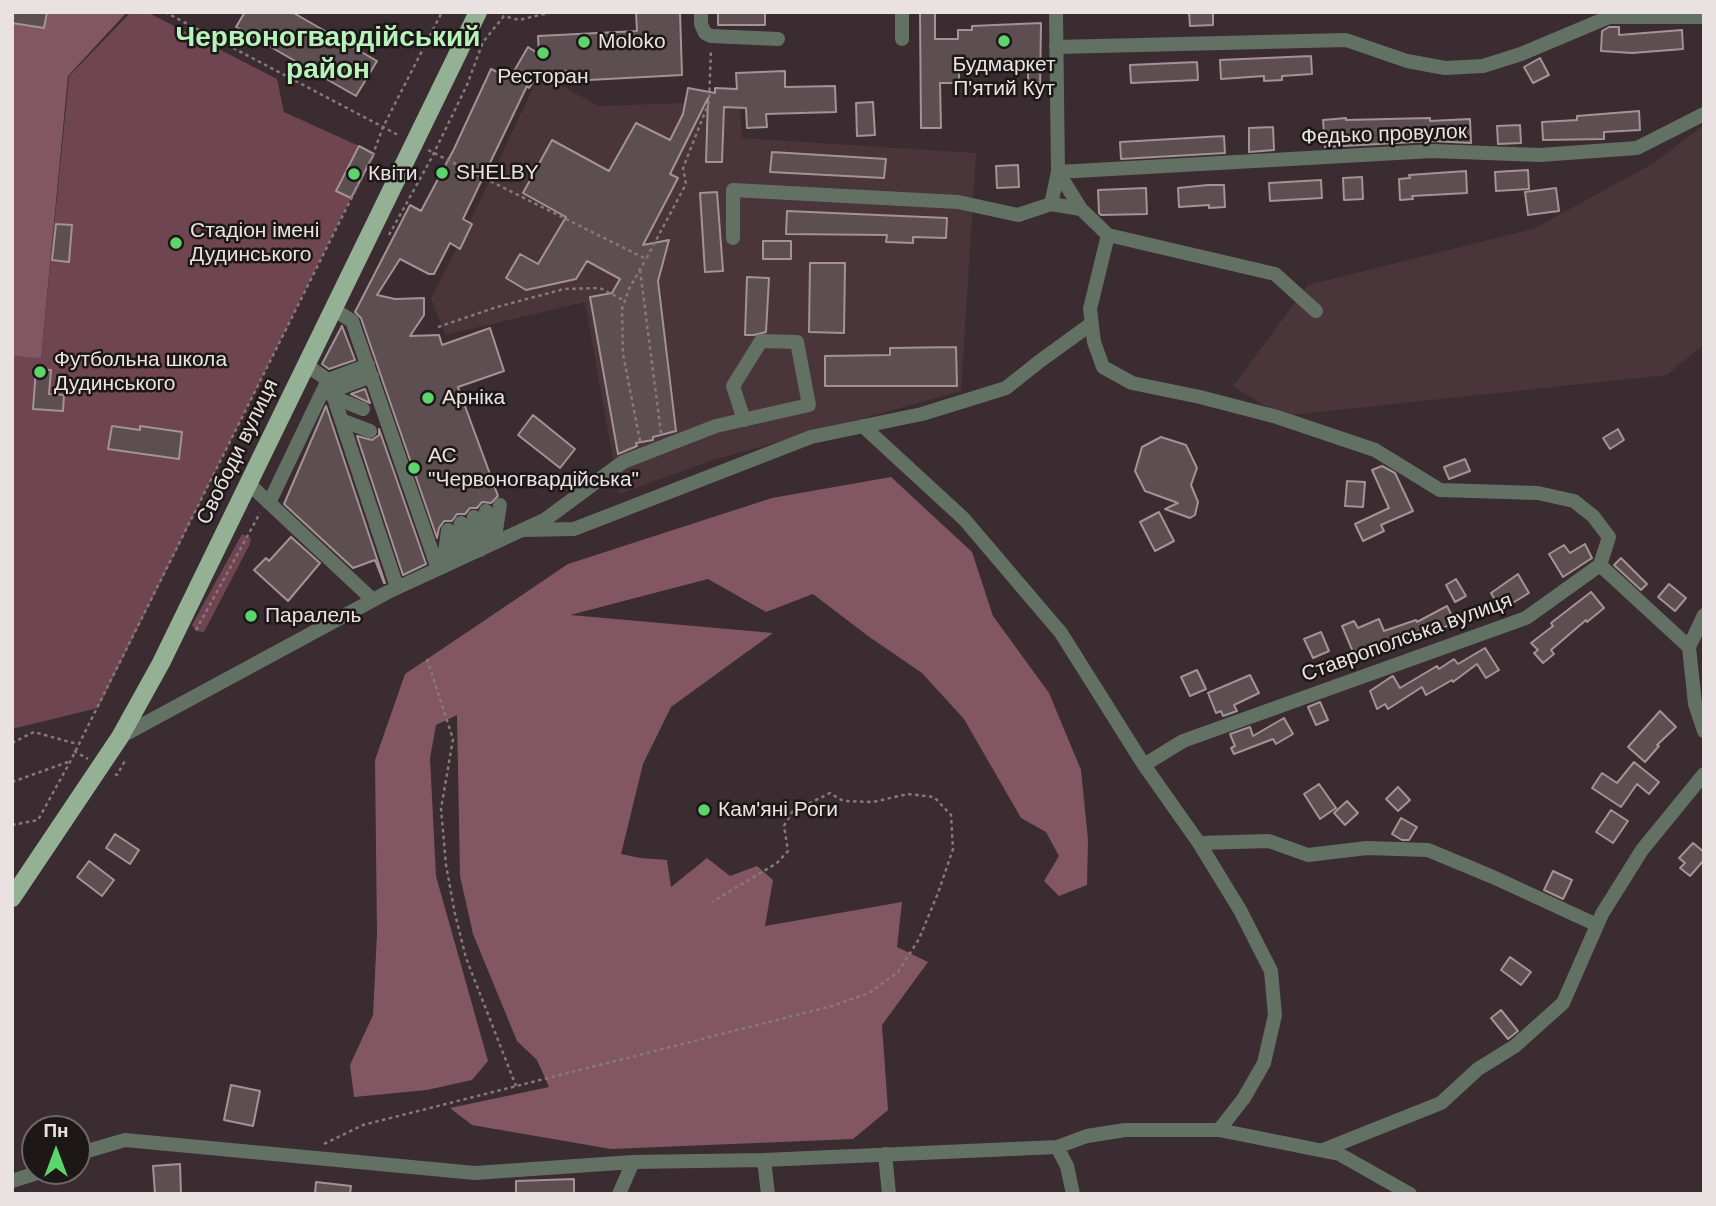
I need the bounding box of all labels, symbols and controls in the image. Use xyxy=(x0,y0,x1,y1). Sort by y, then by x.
district label: Червоногвардійський район xyxy=(176,21,480,87)
place label: Moloko xyxy=(598,29,666,55)
marker: Будмаркет П'ятий Кут xyxy=(996,33,1012,49)
marker: Moloko xyxy=(576,34,592,50)
marker: Ресторан xyxy=(535,45,551,61)
place label: Будмаркет П'ятий Кут xyxy=(952,52,1056,102)
place label: Ресторан xyxy=(497,64,589,90)
street label: Федько провулок xyxy=(1301,120,1467,150)
place label: SHELBY xyxy=(456,160,539,186)
place label: Квіти xyxy=(368,161,417,187)
marker: SHELBY xyxy=(434,165,450,181)
marker: Квіти xyxy=(346,166,362,182)
place label: Стадіон імені Дудинського xyxy=(190,218,319,268)
marker: Стадіон імені Дудинського xyxy=(168,235,184,251)
place label: Футбольна школа Дудинського xyxy=(54,347,227,397)
marker: Футбольна школа Дудинського xyxy=(32,364,48,380)
street label: Свободи вулиця xyxy=(192,375,284,529)
place label: Арніка xyxy=(442,385,505,411)
marker: Арніка xyxy=(420,390,436,406)
place label: АС "Червоногвардійська" xyxy=(428,443,639,493)
marker: АС "Червоногвардійська" xyxy=(406,460,422,476)
street label: Ставрополська вулиця xyxy=(1298,588,1516,688)
place label: Паралель xyxy=(265,603,362,629)
marker: Паралель xyxy=(243,608,259,624)
place label: Кам'яні Роги xyxy=(718,797,838,823)
marker: Кам'яні Роги xyxy=(696,802,712,818)
north arrow xyxy=(21,1115,91,1185)
text: Пн xyxy=(43,1120,69,1141)

